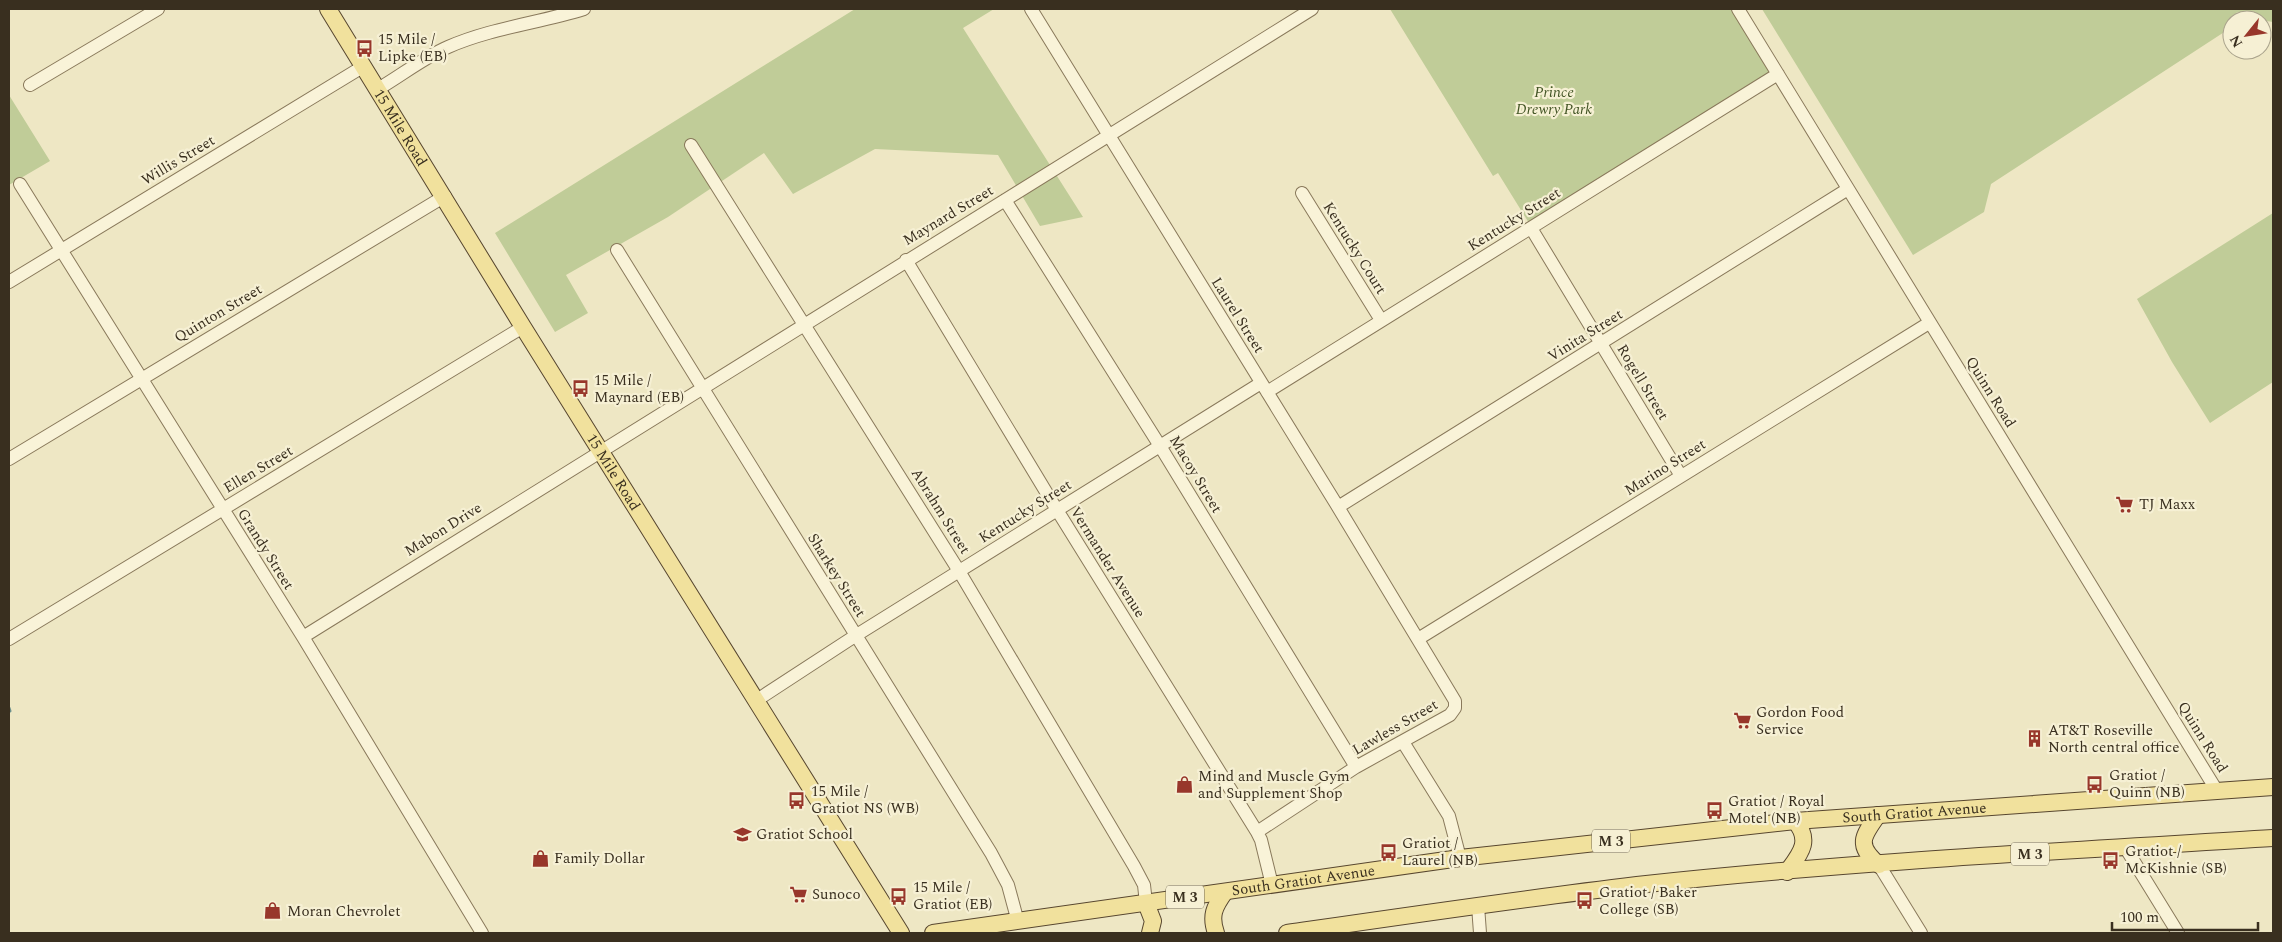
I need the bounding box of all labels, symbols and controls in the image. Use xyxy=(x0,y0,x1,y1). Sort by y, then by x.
north arrow xyxy=(2222,10,2272,60)
place label: 15 Mile / Lipke (EB) xyxy=(378,28,447,68)
text: N xyxy=(2224,31,2248,51)
bus stop icon: 15 Mile / Lipke (EB) xyxy=(354,38,374,58)
park label: Prince Drewry Park xyxy=(1516,81,1592,121)
street label: 15 Mile Road xyxy=(368,85,433,171)
street label: Willis Street xyxy=(137,129,219,191)
street label: Maynard Street xyxy=(898,179,998,252)
street label: Kentucky Street xyxy=(1463,182,1565,257)
street label: Kentucky Court xyxy=(1317,197,1392,299)
street label: Laurel Street xyxy=(1205,273,1270,358)
street label: Quinton Street xyxy=(170,278,267,349)
street label: Vinita Street xyxy=(1543,303,1627,368)
street label: Rogell Street xyxy=(1611,340,1674,425)
street label: Quinn Road xyxy=(1960,352,2022,432)
place label: 15 Mile / Maynard (EB) xyxy=(594,369,684,409)
bus stop icon: 15 Mile / Maynard (EB) xyxy=(570,379,590,399)
street label: 15 Mile Road xyxy=(580,429,646,515)
street label: Macoy Street xyxy=(1163,431,1228,518)
street label: Marino Street xyxy=(1620,433,1711,502)
street label: Ellen Street xyxy=(219,440,297,499)
street label: Abrahm Street xyxy=(905,464,976,559)
street label: Kentucky Street xyxy=(974,474,1076,549)
place label: TJ Maxx xyxy=(2139,493,2196,516)
supermarket icon: TJ Maxx xyxy=(2115,494,2135,514)
street label: Mabon Drive xyxy=(400,497,486,562)
street label: Vermander Avenue xyxy=(1064,502,1151,622)
street label: Grandy Street xyxy=(231,504,300,595)
street label: Sharkey Street xyxy=(802,529,872,622)
street label: Lawless Street xyxy=(1348,694,1442,761)
street label: Quinn Road xyxy=(2172,697,2234,777)
place label: Gordon Food Service xyxy=(1756,701,1844,741)
supermarket icon: Gordon Food Service xyxy=(1732,711,1752,731)
place label: AT&T Roseville North central office xyxy=(2048,719,2180,759)
building icon: AT&T Roseville North central office xyxy=(2024,729,2044,749)
place label: Gratiot / Quinn (NB) xyxy=(2109,764,2185,804)
place label: Mind and Muscle Gym and Supplement Shop xyxy=(1198,765,1350,805)
bus stop icon: Gratiot / Quinn (NB) xyxy=(2085,774,2105,794)
shop icon: Mind and Muscle Gym and Supplement Shop xyxy=(1174,775,1194,795)
place label: 15 Mile / Gratiot NS (WB) xyxy=(811,780,919,820)
bus stop icon: 15 Mile / Gratiot NS (WB) xyxy=(787,790,807,810)
place label: Gratiot / Royal Motel (NB) xyxy=(1728,790,1825,830)
street label: South Gratiot Avenue xyxy=(1842,796,1987,830)
bus stop icon: Gratiot / Royal Motel (NB) xyxy=(1704,800,1724,820)
place label: Gratiot School xyxy=(756,823,853,846)
school or university icon: Gratiot School xyxy=(732,824,752,844)
road number: M 3 xyxy=(1592,829,1630,852)
place label: Gratiot / Laurel (NB) xyxy=(1402,832,1478,872)
place label: Gratiot / McKishnie (SB) xyxy=(2125,840,2227,880)
bus stop icon: Gratiot / Laurel (NB) xyxy=(1378,842,1398,862)
road number: M 3 xyxy=(2011,842,2049,866)
place label: Family Dollar xyxy=(554,847,645,870)
shop icon: Family Dollar xyxy=(530,848,550,868)
bus stop icon: Gratiot / McKishnie (SB) xyxy=(2101,850,2121,870)
street label: South Gratiot Avenue xyxy=(1230,859,1376,902)
place label: 15 Mile / Gratiot (EB) xyxy=(913,876,992,916)
place label: Gratiot / Baker College (SB) xyxy=(1599,881,1697,921)
place label: Sunoco xyxy=(812,883,861,906)
supermarket icon: Sunoco xyxy=(788,884,808,904)
bus stop icon: 15 Mile / Gratiot (EB) xyxy=(889,886,909,906)
road number: M 3 xyxy=(1166,886,1204,909)
bus stop icon: Gratiot / Baker College (SB) xyxy=(1575,891,1595,911)
place label: Moran Chevrolet xyxy=(287,900,401,923)
scale bar xyxy=(2112,900,2258,932)
shop icon: Moran Chevrolet xyxy=(263,901,283,921)
text: 100 m xyxy=(2120,906,2159,929)

